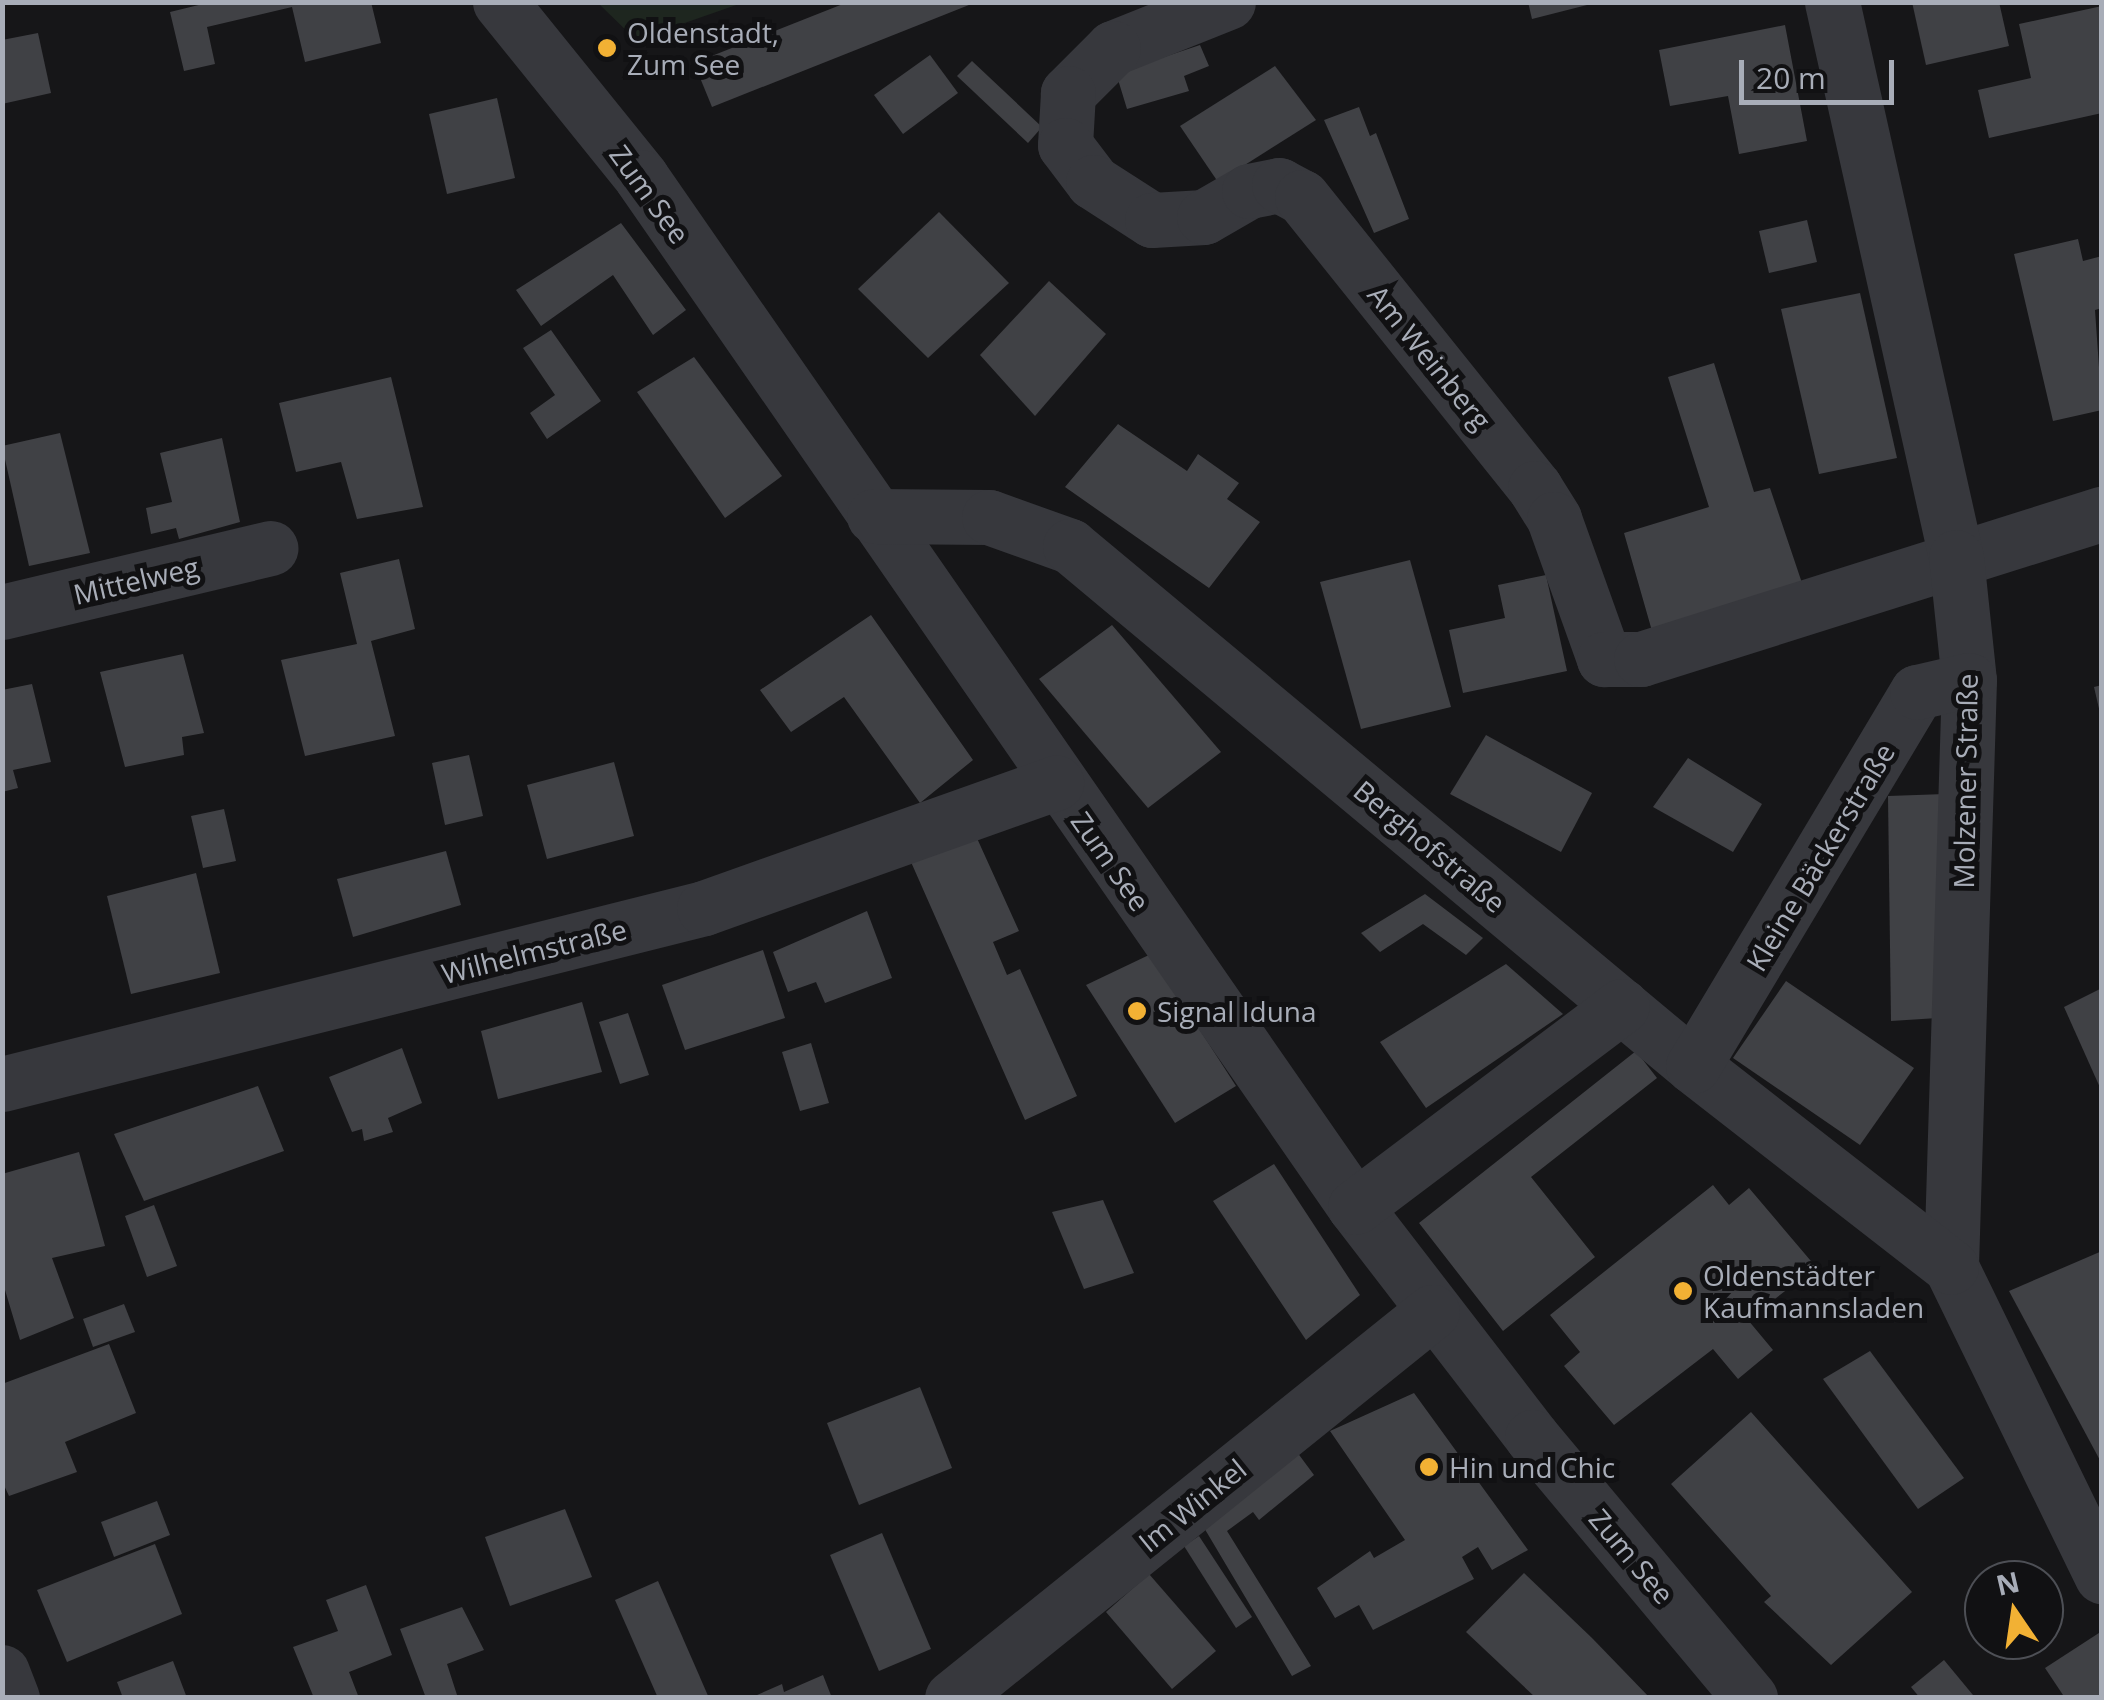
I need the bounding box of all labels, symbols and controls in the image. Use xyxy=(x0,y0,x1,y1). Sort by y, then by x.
place label: Oldenstadt, Zum See xyxy=(627,15,779,81)
marker: Oldenstadt, Zum See xyxy=(596,37,618,59)
scale bar xyxy=(1744,40,1899,102)
text: 20 m xyxy=(1756,57,1826,98)
street label: Zum See xyxy=(603,138,697,250)
street label: Am Weinberg xyxy=(1361,278,1499,436)
street label: Mittelweg xyxy=(70,549,202,611)
street label: Molzener Straße xyxy=(1946,673,1984,889)
street label: Kleine Bäckerstraße xyxy=(1739,737,1901,977)
street label: Berghofstraße xyxy=(1347,773,1513,919)
street label: Zum See xyxy=(1065,805,1157,917)
street label: Wilhelmstraße xyxy=(438,912,630,990)
place label: Signal Iduna xyxy=(1157,994,1317,1028)
marker: Signal Iduna xyxy=(1126,1000,1148,1022)
place label: Oldenstädter Kaufmannsladen xyxy=(1703,1258,1924,1324)
marker: Oldenstädter Kaufmannsladen xyxy=(1672,1280,1694,1302)
place label: Hin und Chic xyxy=(1449,1450,1615,1484)
street label: Im Winkel xyxy=(1131,1451,1253,1559)
marker: Hin und Chic xyxy=(1418,1456,1440,1478)
street label: Zum See xyxy=(1583,1502,1681,1610)
north arrow xyxy=(1964,1560,2064,1660)
text: N xyxy=(1992,1562,2023,1604)

